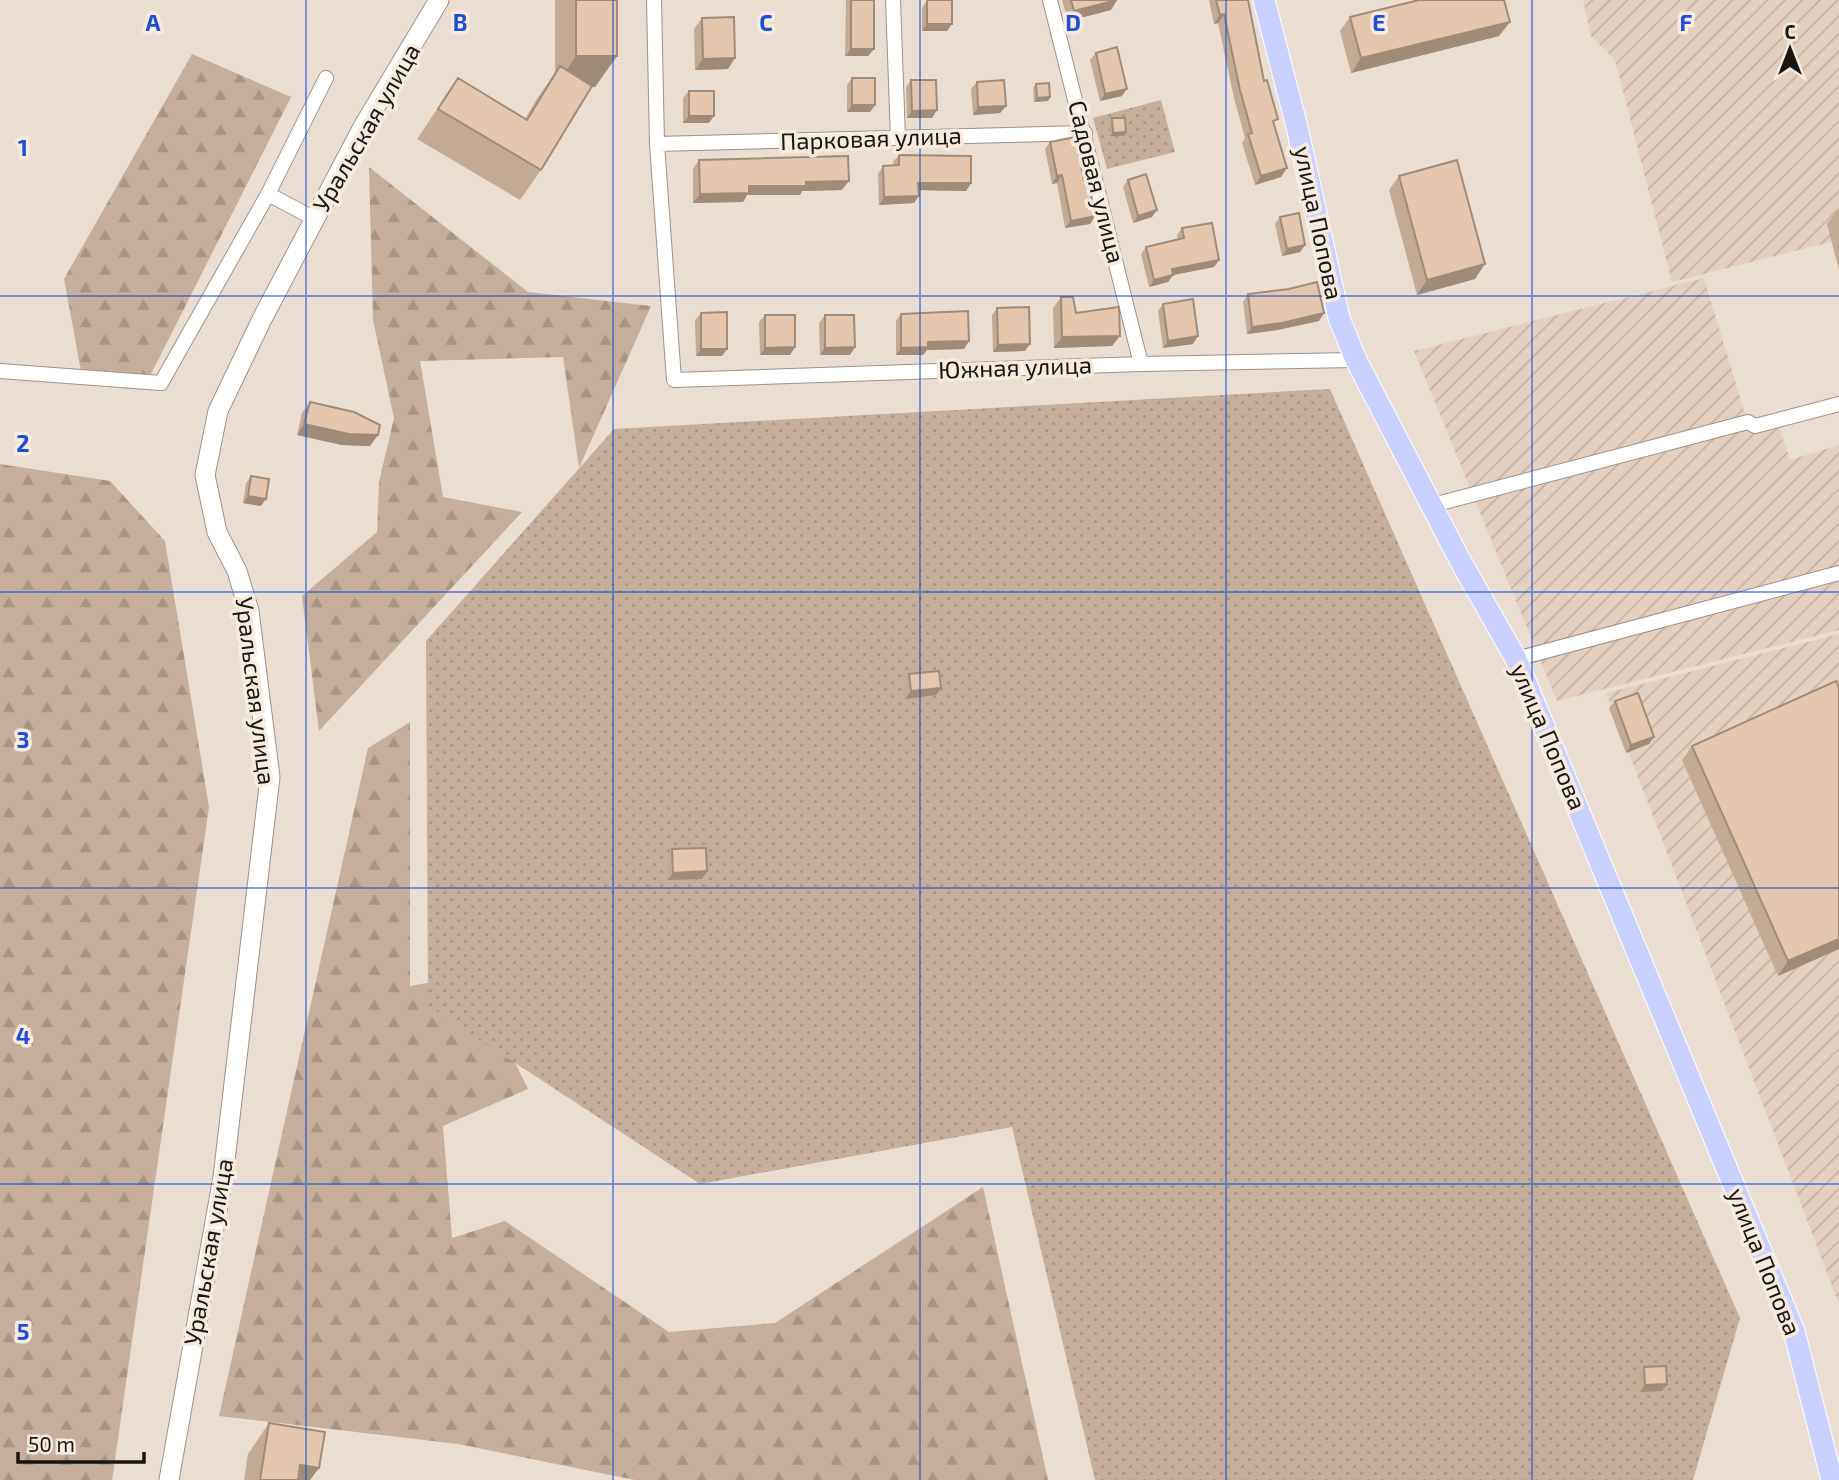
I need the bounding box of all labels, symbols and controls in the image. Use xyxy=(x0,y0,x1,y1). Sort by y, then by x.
text: A xyxy=(145,8,161,36)
text: B xyxy=(453,8,467,36)
text: C xyxy=(759,8,773,36)
text: D xyxy=(1065,8,1081,36)
text: E xyxy=(1372,8,1386,36)
text: F xyxy=(1680,8,1693,36)
north arrow xyxy=(1755,14,1825,84)
text: С xyxy=(1784,20,1796,43)
street label: Уральская улица xyxy=(306,38,426,217)
street label: Садовая улица xyxy=(1062,97,1132,266)
street label: Парковая улица xyxy=(780,120,962,156)
text: 1 xyxy=(18,133,28,161)
street label: улица Попова xyxy=(1288,143,1350,302)
street label: Южная улица xyxy=(938,349,1092,385)
text: 2 xyxy=(16,429,30,457)
street label: Уральская улица xyxy=(230,595,282,787)
street label: улица Попова xyxy=(1505,659,1593,814)
text: 3 xyxy=(16,725,30,753)
text: 4 xyxy=(16,1021,30,1049)
street label: Уральская улица xyxy=(177,1156,239,1348)
street label: улица Попова xyxy=(1722,1184,1808,1340)
text: 5 xyxy=(17,1317,29,1345)
scale bar xyxy=(18,1420,144,1464)
text: 50 m xyxy=(28,1431,75,1456)

